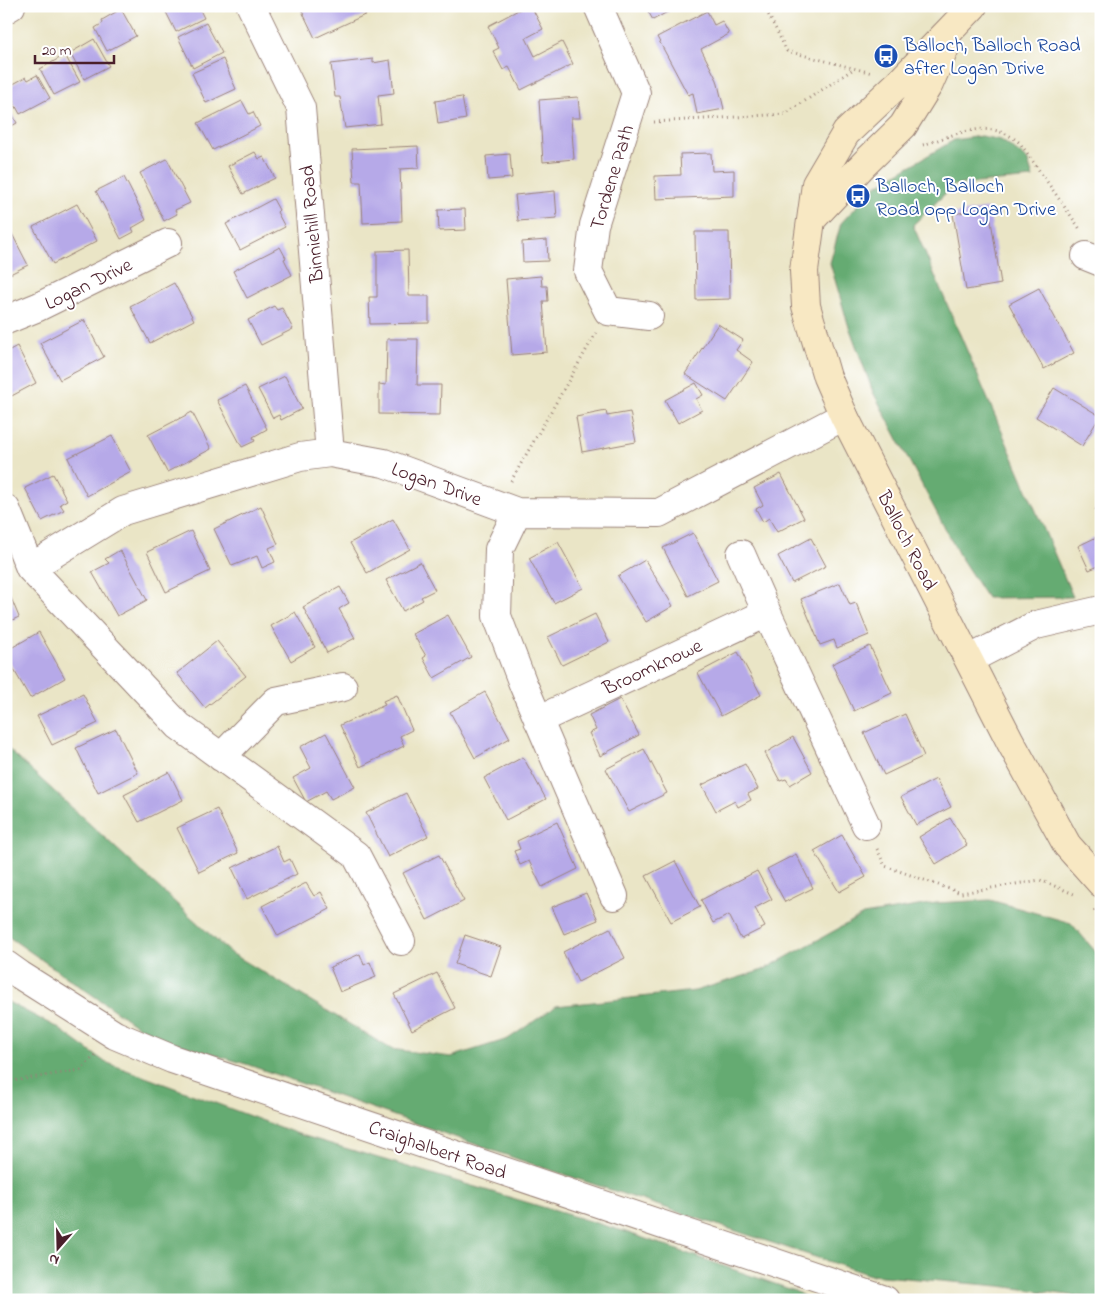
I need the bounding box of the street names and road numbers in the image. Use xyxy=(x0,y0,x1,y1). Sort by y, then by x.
street label: Tordene Path xyxy=(584,122,643,234)
street label: Binniehill Road xyxy=(294,164,333,285)
street label: Logan Drive xyxy=(40,252,138,320)
street label: Logan Drive xyxy=(387,456,485,516)
street label: Balloch Road xyxy=(868,485,943,596)
street label: Broomknowe xyxy=(597,632,708,704)
street label: Craighalbert Road xyxy=(364,1114,510,1190)

